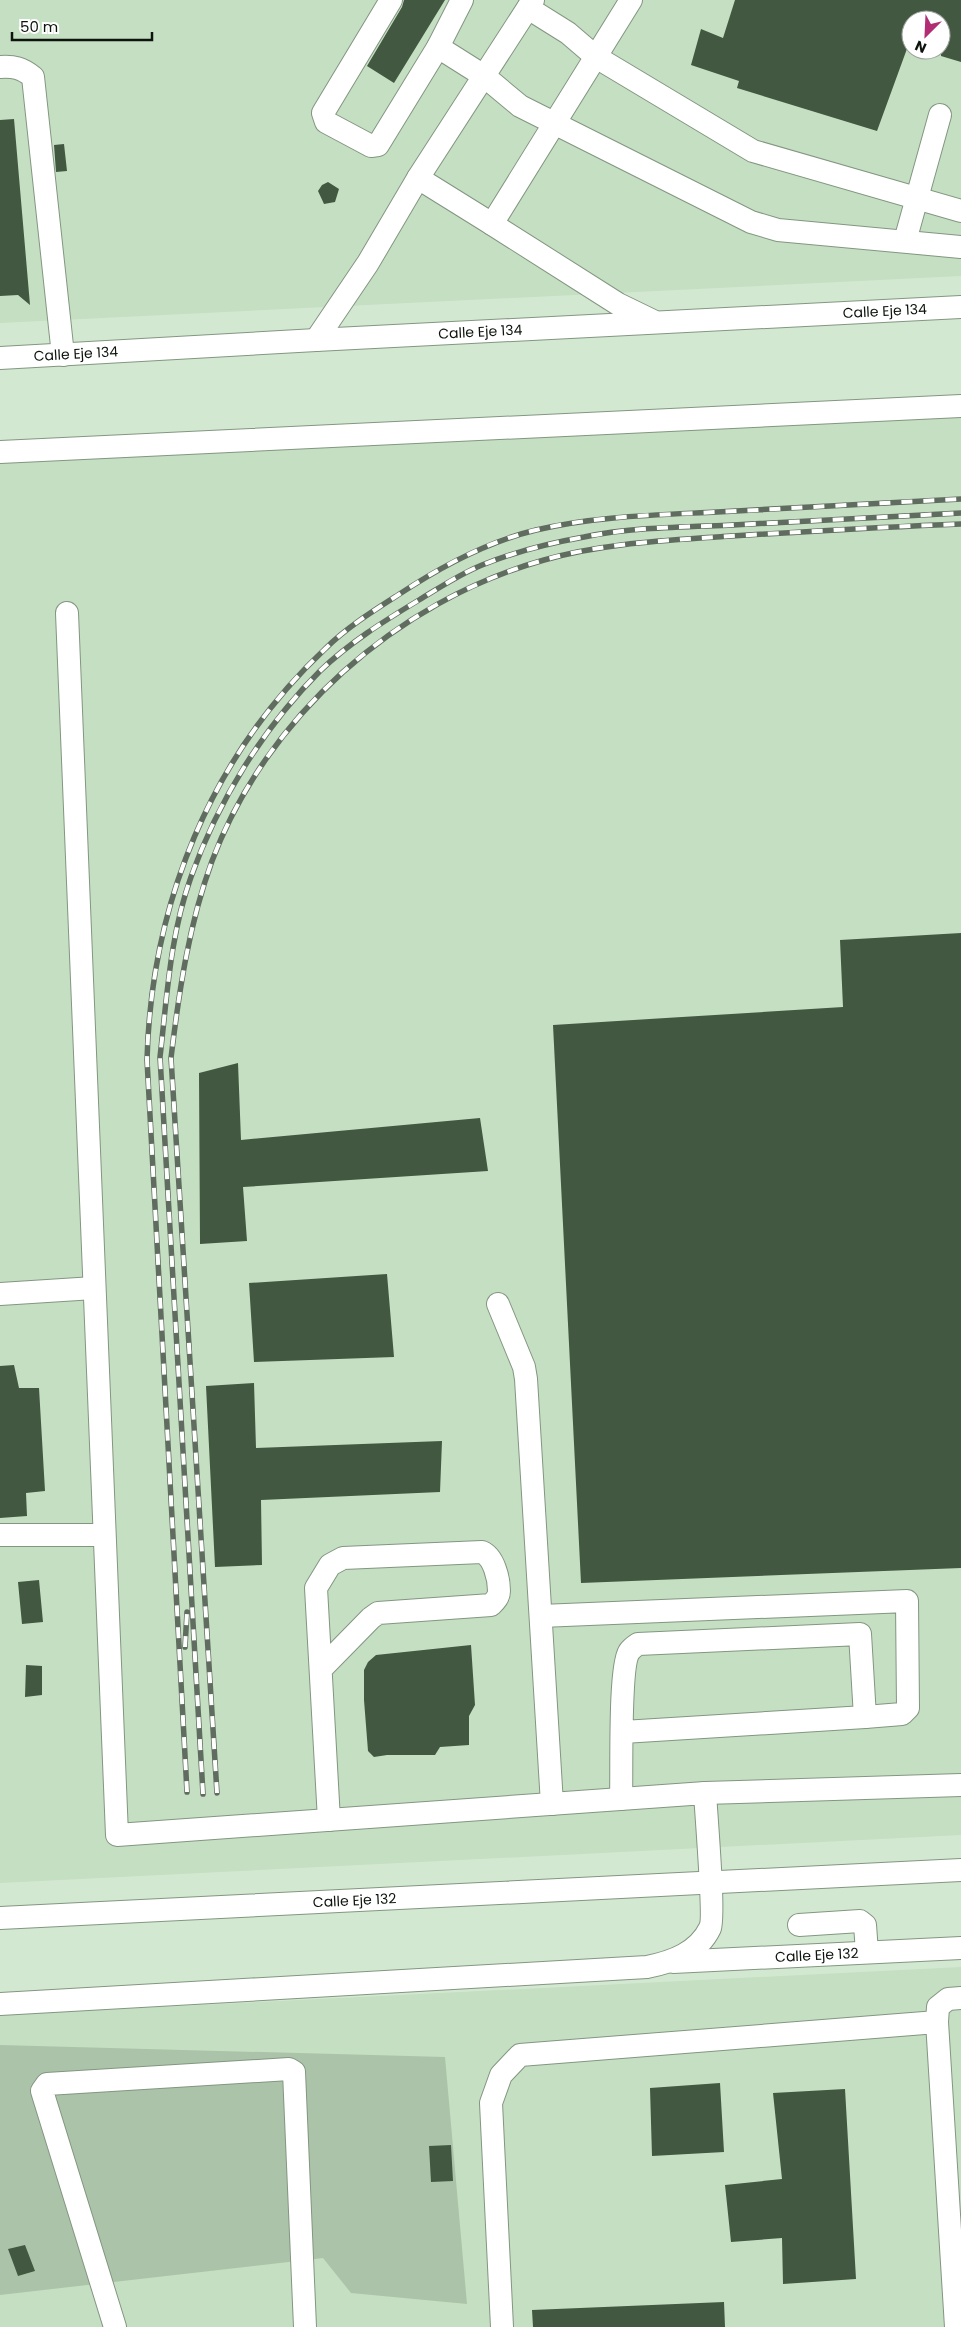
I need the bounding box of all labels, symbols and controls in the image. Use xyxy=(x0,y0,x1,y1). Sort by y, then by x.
scale bar xyxy=(12,10,152,42)
north arrow xyxy=(901,10,951,60)
text: 50 m xyxy=(20,16,58,37)
text: N xyxy=(912,36,930,58)
street label: Calle Eje 134 xyxy=(842,299,928,323)
street label: Calle Eje 134 xyxy=(438,319,523,344)
street label: Calle Eje 134 xyxy=(33,341,119,366)
street label: Calle Eje 132 xyxy=(312,1888,397,1912)
street label: Calle Eje 132 xyxy=(775,1943,859,1967)

